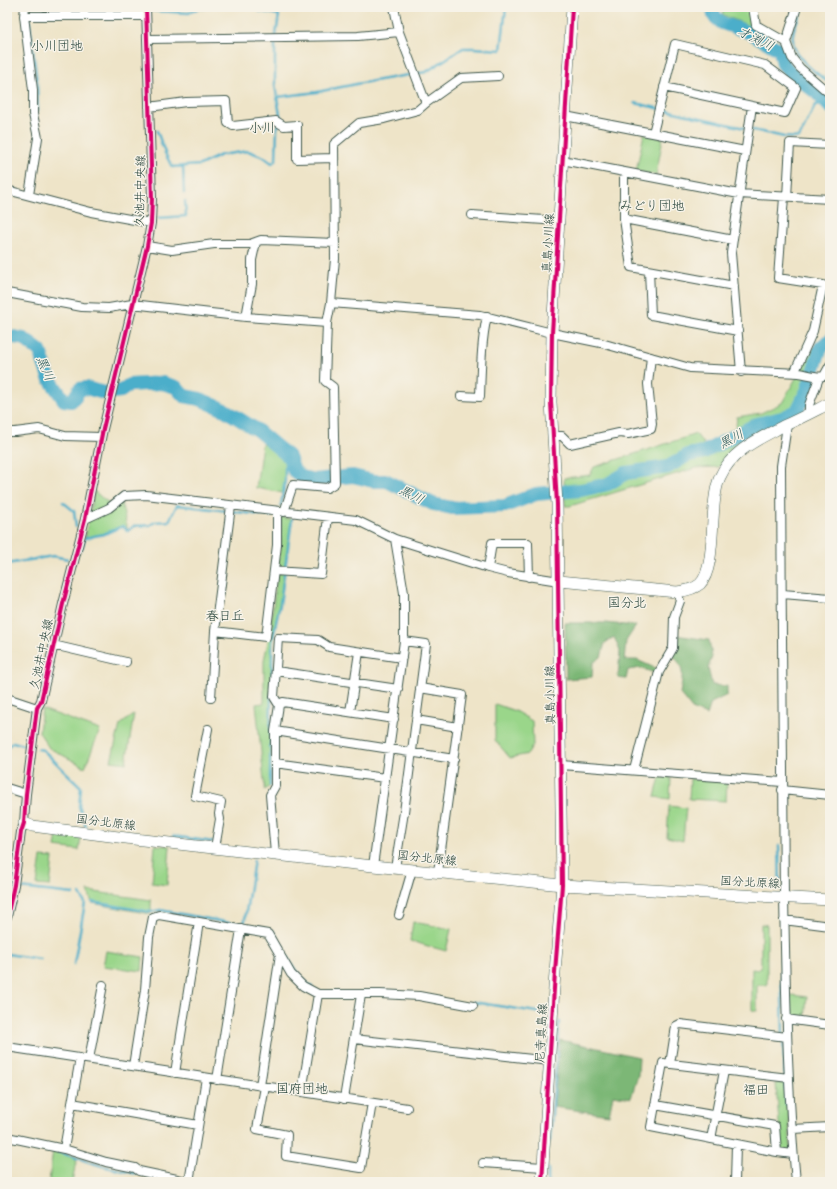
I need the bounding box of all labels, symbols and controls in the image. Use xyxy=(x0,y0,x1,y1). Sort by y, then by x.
water label: 才渕川 xyxy=(734,23,777,56)
district label: 小川団地 xyxy=(31,38,83,55)
district label: 小川 xyxy=(249,120,275,137)
street label: 久池井中央線 xyxy=(132,155,150,227)
district label: みどり団地 xyxy=(619,198,685,215)
street label: 真島小川線 xyxy=(539,213,559,273)
water label: 黒川 xyxy=(32,353,58,384)
water label: 黒川 xyxy=(716,426,747,453)
water label: 黒川 xyxy=(396,482,427,509)
district label: 国分北 xyxy=(607,595,647,612)
district label: 春日丘 xyxy=(205,608,245,625)
street label: 久池井中央線 xyxy=(27,617,57,691)
street label: 真島小川線 xyxy=(542,665,560,725)
street label: 国分北原線 xyxy=(75,811,137,835)
street label: 国分北原線 xyxy=(396,848,458,870)
street label: 国分北原線 xyxy=(720,873,780,893)
street label: 尼寺真島線 xyxy=(532,1003,552,1063)
district label: 国府団地 xyxy=(276,1081,328,1098)
district label: 福田 xyxy=(743,1082,769,1099)

